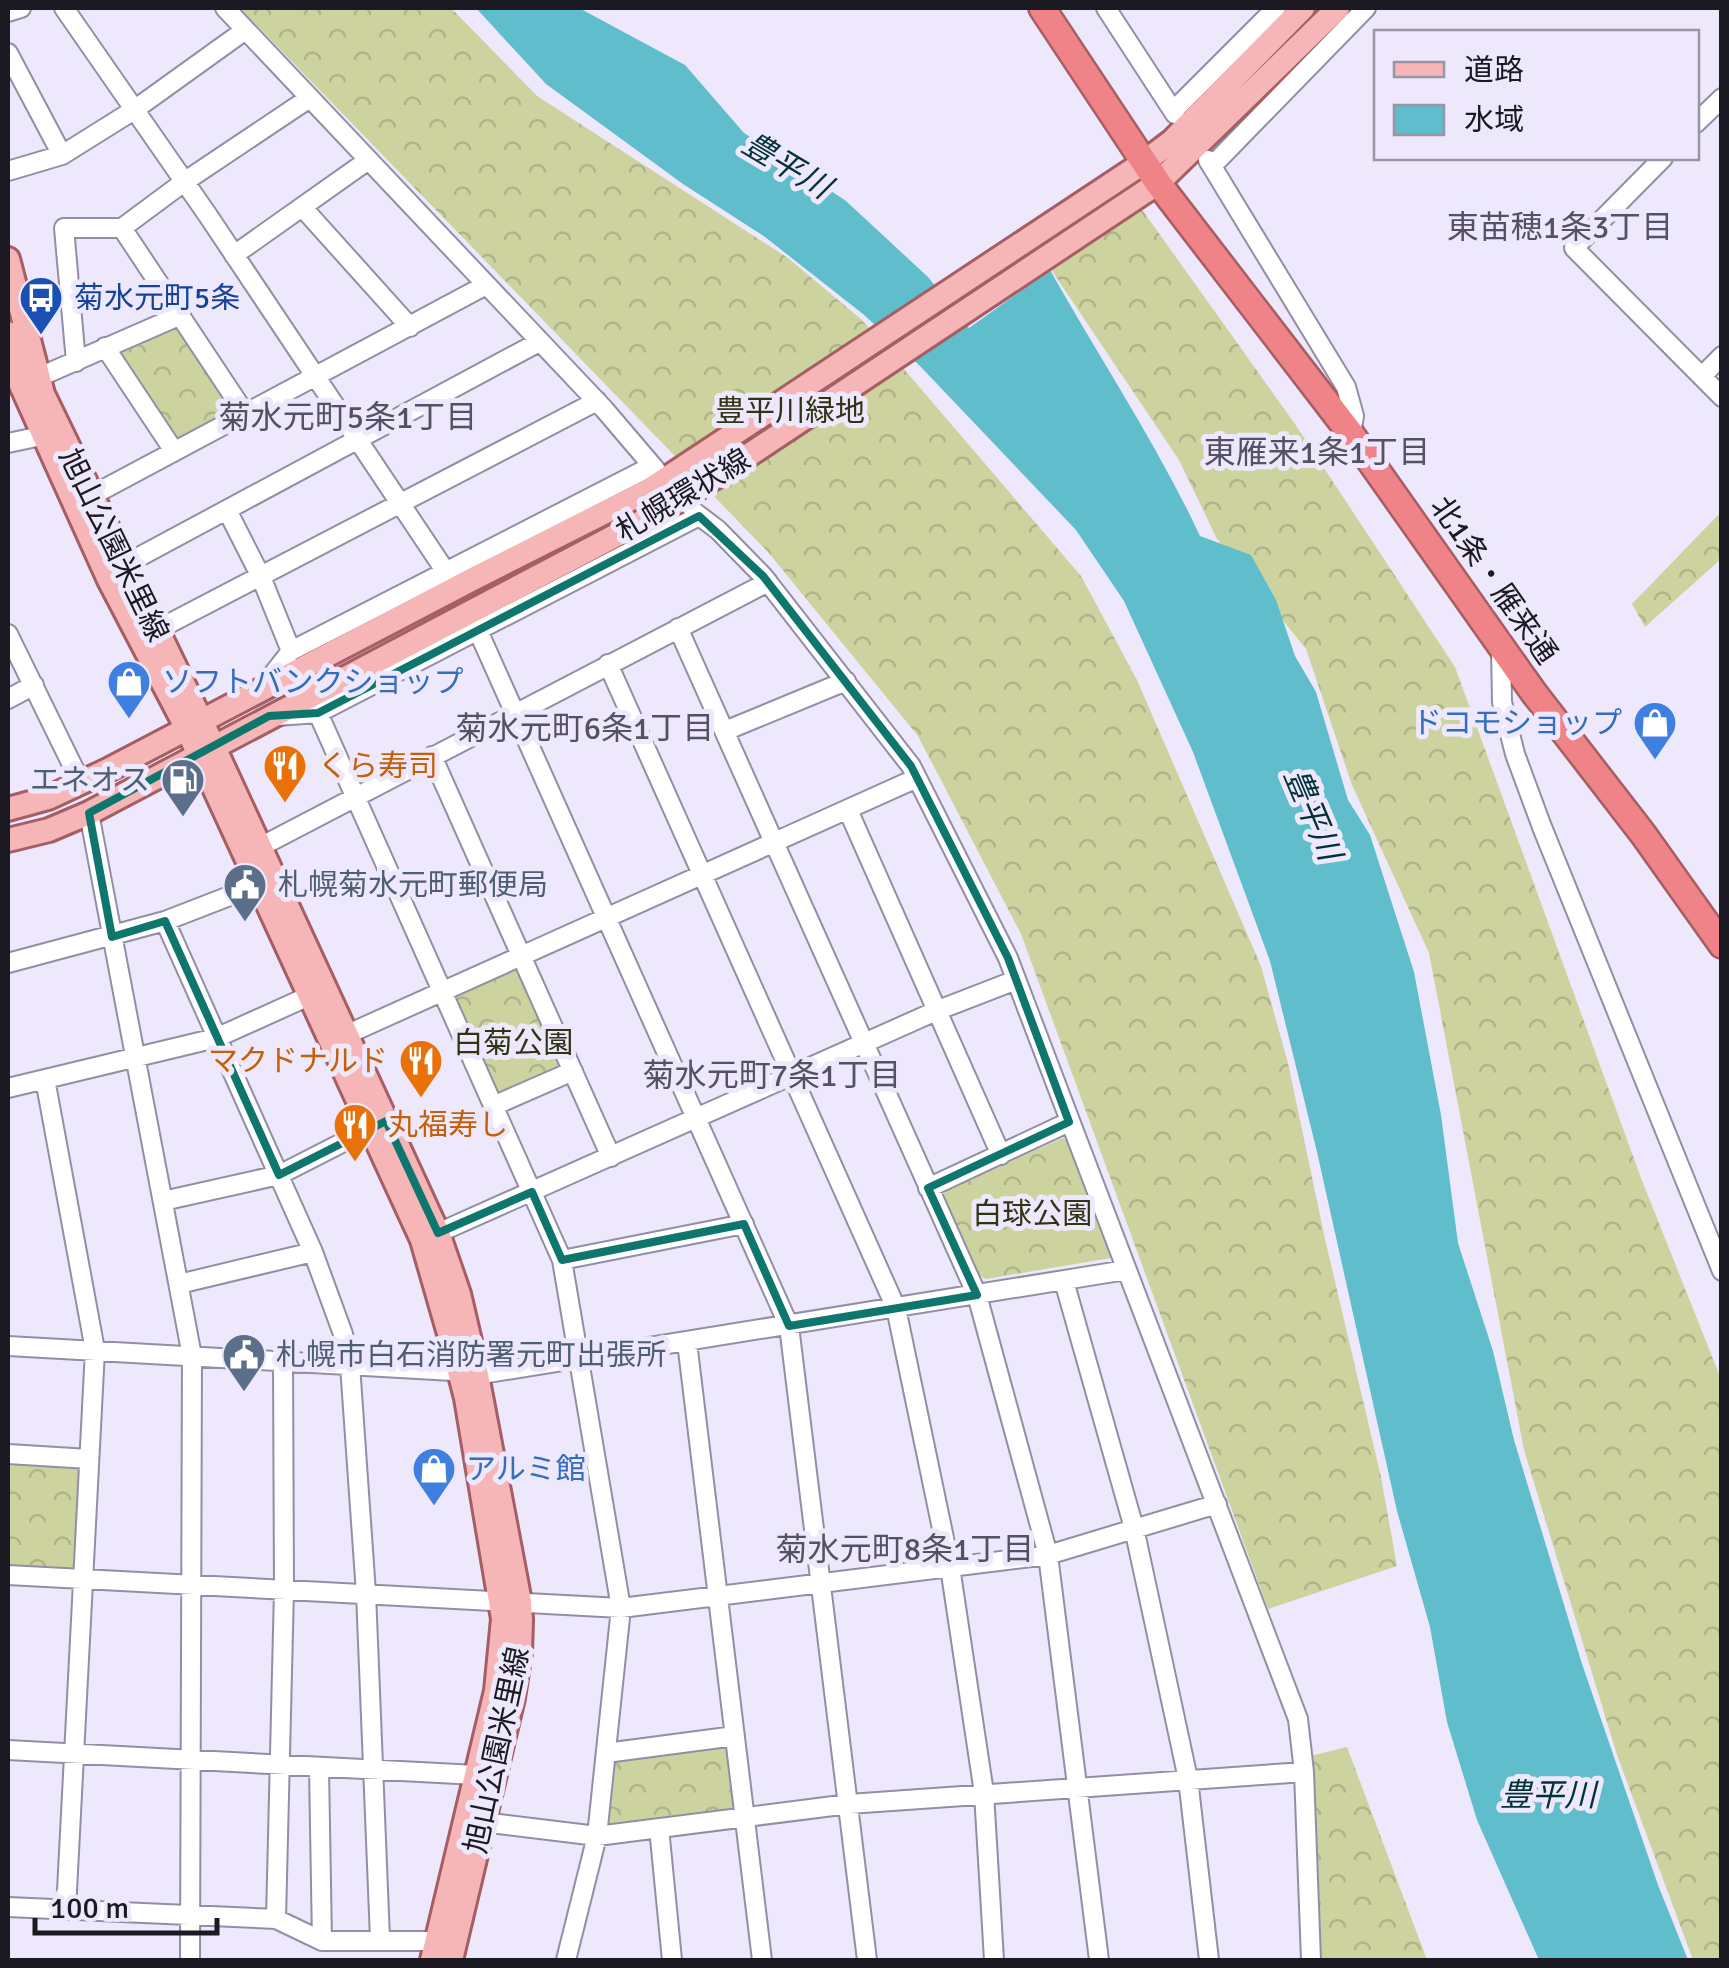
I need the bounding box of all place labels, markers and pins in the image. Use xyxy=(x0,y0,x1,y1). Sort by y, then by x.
bus stop icon: 菊水元町5条 xyxy=(18,275,64,336)
place label: 菊水元町5条 xyxy=(74,280,240,317)
shop icon: ソフトバンクショップ xyxy=(106,659,152,720)
place label: ソフトバンクショップ xyxy=(162,664,464,701)
shop icon: ドコモショップ xyxy=(1632,700,1678,761)
place label: ドコモショップ xyxy=(1412,705,1622,742)
restaurant icon: くら寿司 xyxy=(262,743,308,804)
place label: くら寿司 xyxy=(318,748,438,785)
fuel station icon: エネオス xyxy=(160,757,206,818)
place label: エネオス xyxy=(30,762,150,799)
public building icon: 札幌菊水元町郵便局 xyxy=(222,862,268,923)
place label: 札幌菊水元町郵便局 xyxy=(278,867,548,904)
restaurant icon: マクドナルド xyxy=(398,1038,444,1099)
place label: マクドナルド xyxy=(208,1043,388,1080)
restaurant icon: 丸福寿し xyxy=(332,1102,378,1163)
place label: 丸福寿し xyxy=(388,1107,508,1144)
public building icon: 札幌市白石消防署元町出張所 xyxy=(221,1332,267,1393)
place label: 札幌市白石消防署元町出張所 xyxy=(276,1337,666,1374)
shop icon: アルミ館 xyxy=(411,1446,457,1507)
place label: アルミ館 xyxy=(466,1451,586,1488)

